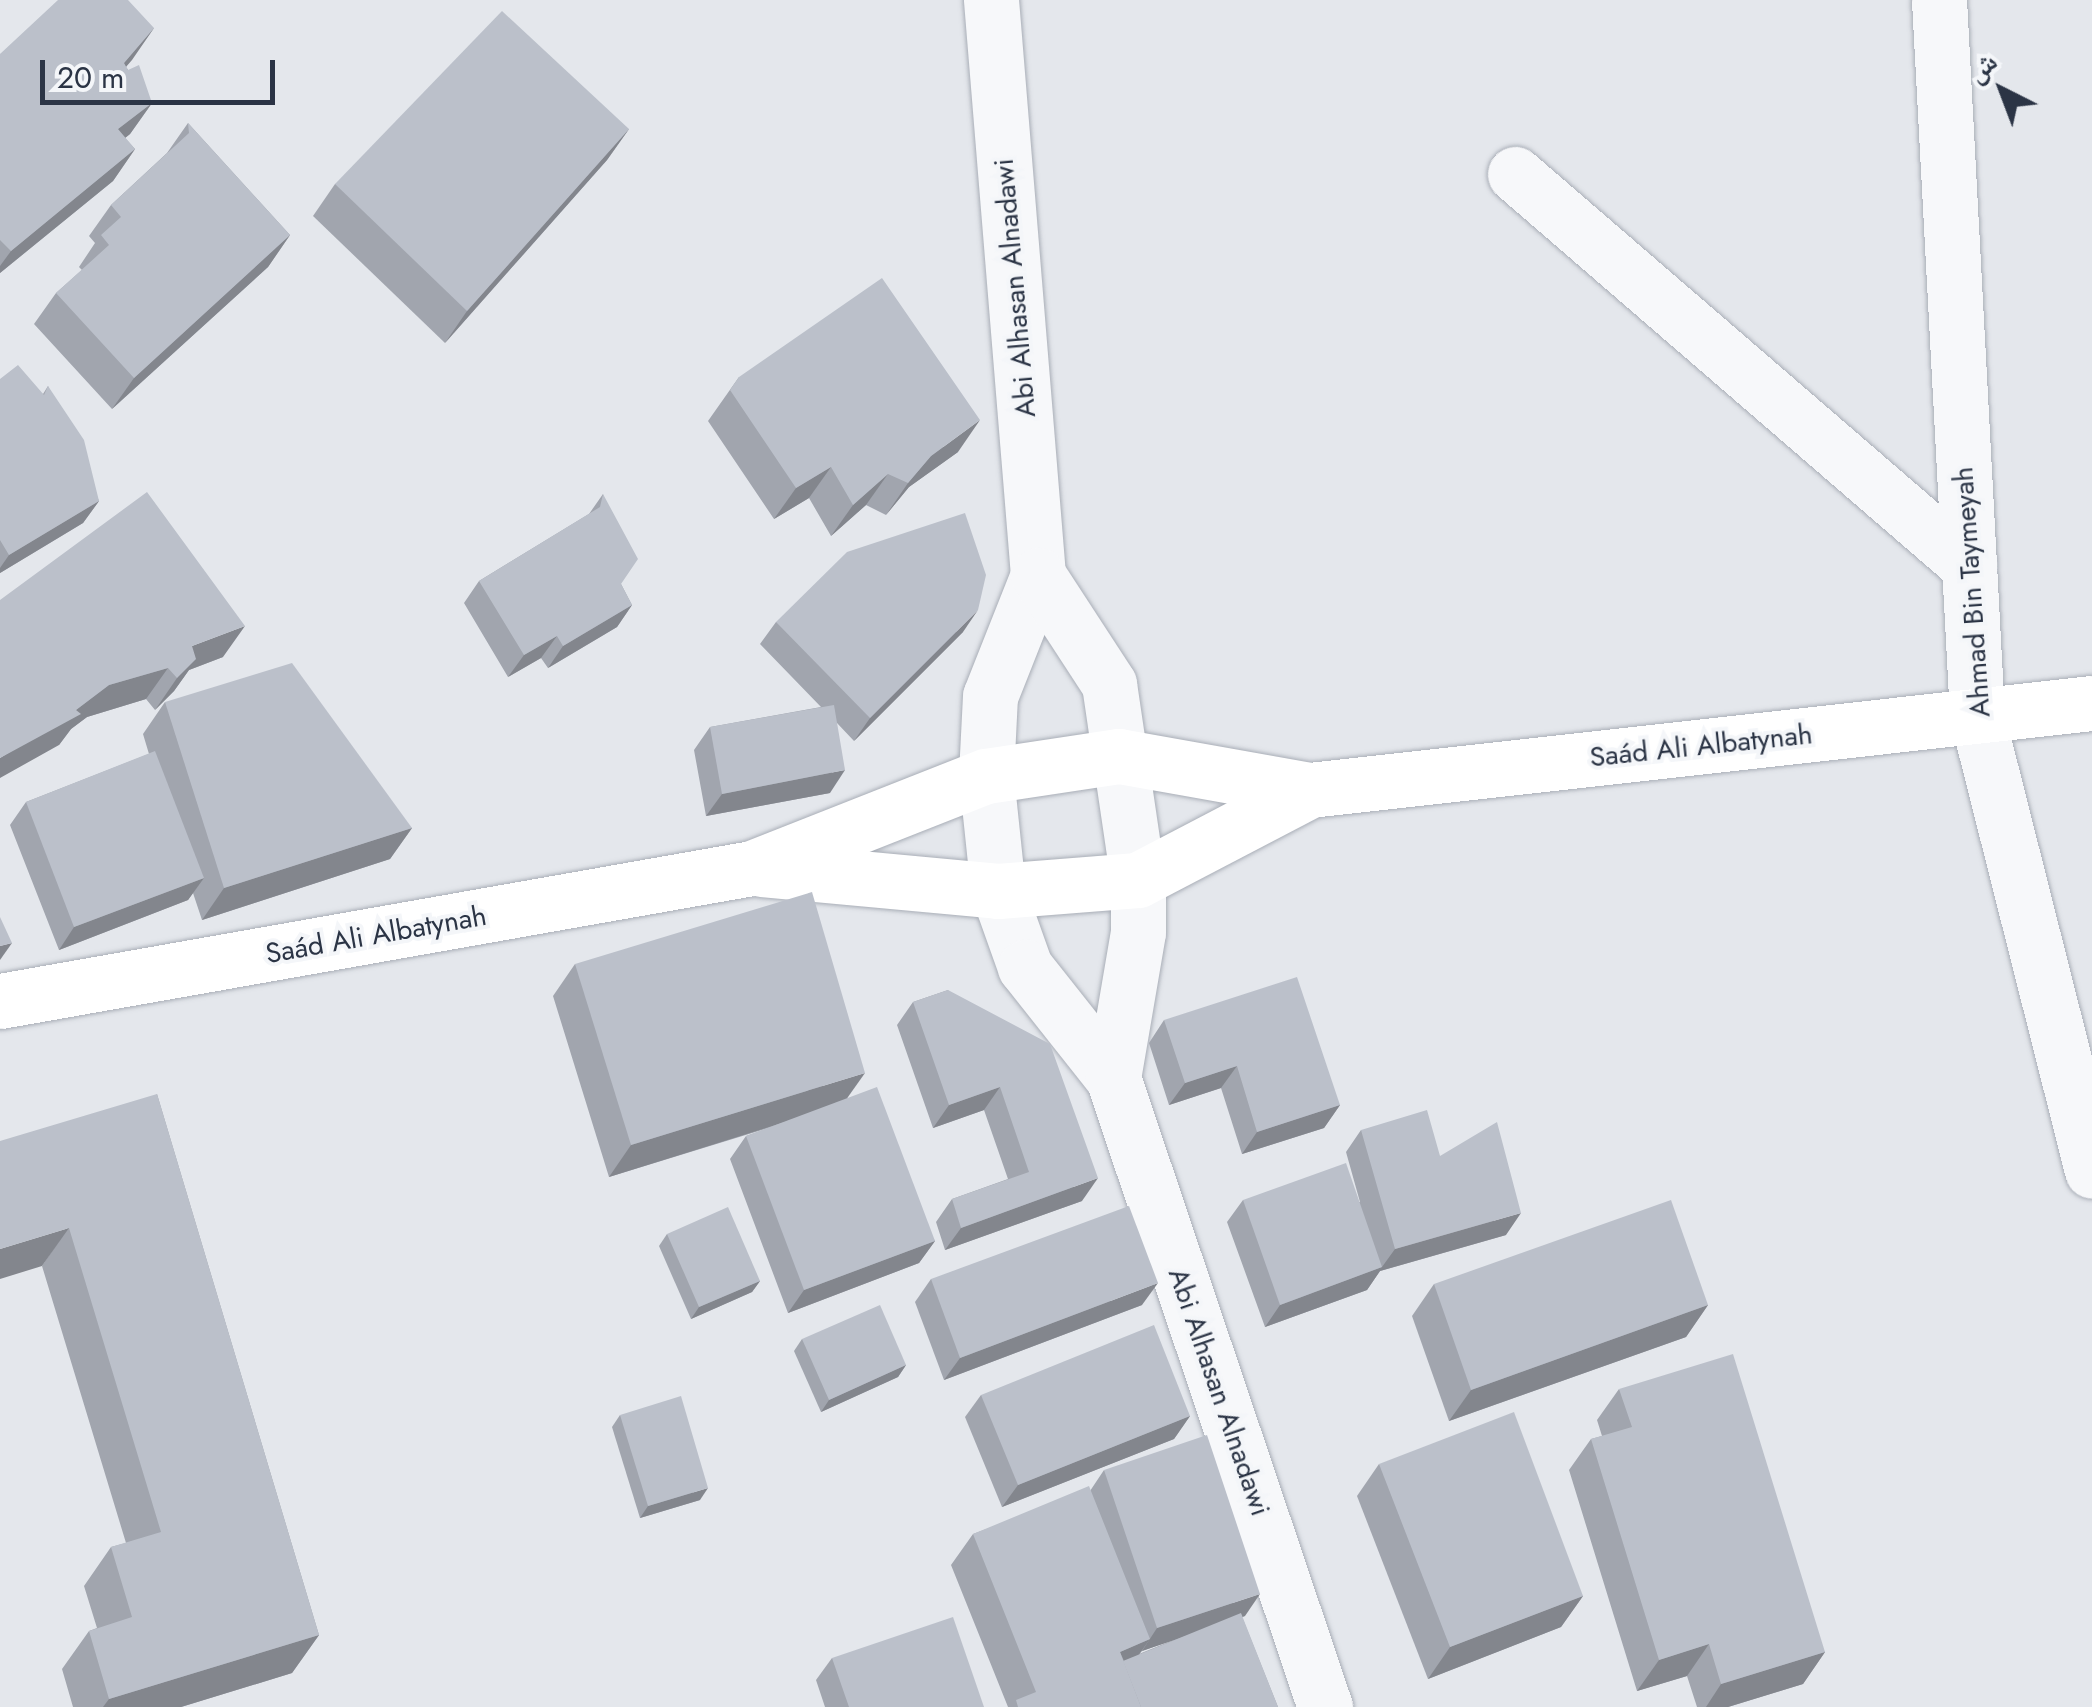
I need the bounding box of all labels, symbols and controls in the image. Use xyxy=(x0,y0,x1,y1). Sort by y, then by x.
scale bar xyxy=(45,40,280,102)
north arrow xyxy=(1952,40,2052,140)
text: ش xyxy=(1957,42,2006,93)
text: 20 m xyxy=(57,56,124,99)
street label: Abi Alhasan Alnadawi xyxy=(987,157,1043,419)
street label: Ahmad Bin Taymeyah xyxy=(1946,466,1998,718)
street label: Saád Ali Albatynah xyxy=(1588,718,1814,774)
street label: Saád Ali Albatynah xyxy=(263,899,489,971)
street label: Abi Alhasan Alnadawi xyxy=(1161,1264,1277,1520)

